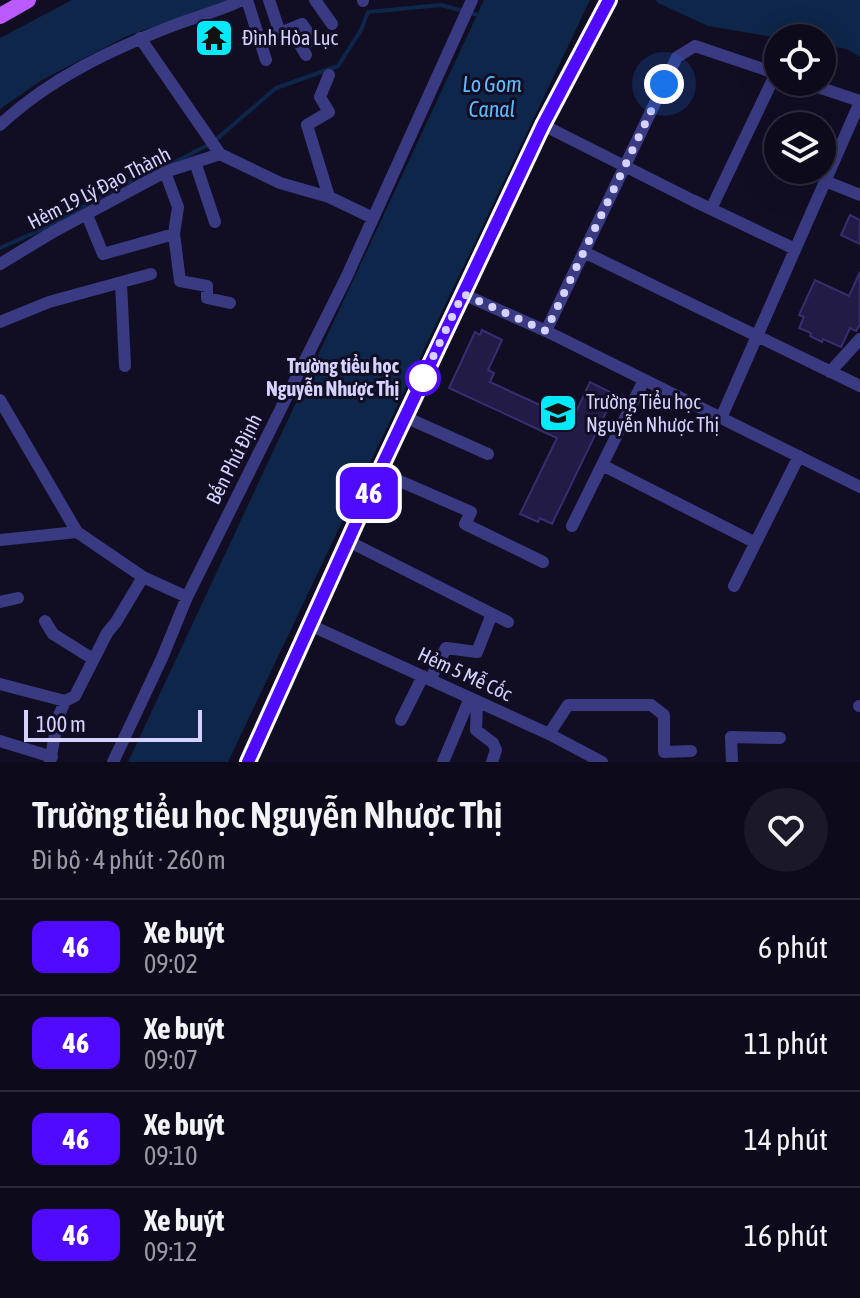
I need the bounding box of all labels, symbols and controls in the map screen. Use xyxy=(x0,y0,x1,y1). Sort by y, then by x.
temple icon: Đình Hòa Lục xyxy=(193,17,235,59)
map controls xyxy=(764,24,836,184)
button: locate xyxy=(764,24,836,96)
place label: Đình Hòa Lục xyxy=(242,26,338,49)
your location xyxy=(644,64,684,104)
water label: Lo Gom Canal xyxy=(462,71,522,122)
button: layers xyxy=(764,112,836,184)
street label: Hẻm 19 Lý Đạo Thành xyxy=(24,142,174,233)
place label: Trường tiểu học Nguyễn Nhược Thị xyxy=(266,353,400,400)
marker: Trường tiểu học Nguyễn Nhược Thị xyxy=(406,361,440,395)
place label: Trường Tiểu học Nguyễn Nhược Thị xyxy=(586,390,719,436)
school or university icon: Trường Tiểu học Nguyễn Nhược Thị xyxy=(537,392,579,434)
street label: Bến Phú Định xyxy=(201,410,266,508)
line badge: 46 xyxy=(333,467,405,519)
text: 46 xyxy=(356,477,382,509)
street label: Hẻm 5 Mễ Cốc xyxy=(415,642,516,706)
scale bar xyxy=(24,706,202,742)
text: 100 m xyxy=(36,711,86,737)
button: heart xyxy=(744,788,828,872)
text: Trường tiểu học Nguyễn Nhược Thị xyxy=(32,793,503,836)
text: Đi bộ · 4 phút · 260 m xyxy=(32,845,226,875)
text: Xe buýt xyxy=(144,915,225,949)
text: 6 phút xyxy=(758,930,828,964)
text: 46 xyxy=(63,931,89,963)
text: 09:02 xyxy=(144,949,198,979)
text: Xe buýt xyxy=(144,1011,225,1045)
text: 11 phút xyxy=(744,1026,828,1060)
text: 46 xyxy=(63,1027,89,1059)
text: 09:07 xyxy=(144,1045,198,1075)
text: Xe buýt xyxy=(144,1107,225,1141)
text: 14 phút xyxy=(744,1122,828,1156)
text: 46 xyxy=(63,1123,89,1155)
text: 09:10 xyxy=(144,1141,198,1171)
text: Xe buýt xyxy=(144,1203,225,1237)
text: 16 phút xyxy=(744,1218,828,1252)
text: 46 xyxy=(63,1219,89,1251)
text: 09:12 xyxy=(144,1237,198,1267)

